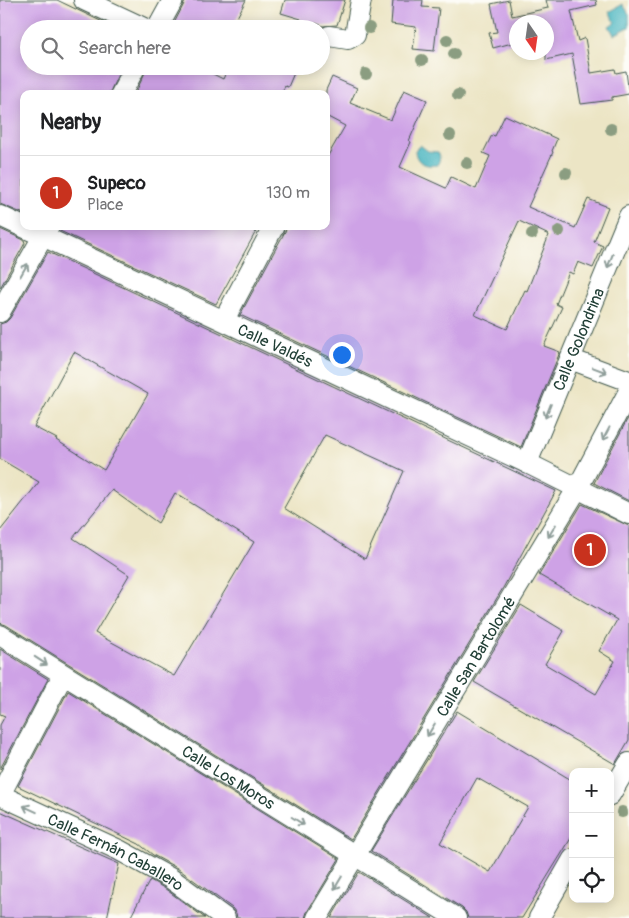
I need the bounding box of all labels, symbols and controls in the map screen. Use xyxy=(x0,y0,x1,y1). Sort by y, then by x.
north arrow xyxy=(509,15,554,60)
search box xyxy=(20,20,330,75)
icon: search xyxy=(38,34,66,62)
text: Search here xyxy=(78,36,171,60)
text: Nearby xyxy=(40,109,101,136)
text: Supeco xyxy=(87,171,146,195)
text: 1 xyxy=(53,183,59,203)
text: 130 m xyxy=(266,183,310,203)
text: Place xyxy=(87,195,123,215)
one-way arrow xyxy=(605,253,615,268)
one-way arrow xyxy=(20,263,30,278)
street label: Calle Golondrina xyxy=(549,285,609,394)
street label: Calle Valdés xyxy=(234,320,316,372)
your location xyxy=(329,342,355,368)
one-way arrow xyxy=(591,366,607,375)
one-way arrow xyxy=(543,403,553,418)
one-way arrow xyxy=(601,427,611,442)
one-way arrow xyxy=(547,523,557,537)
pin: 1 xyxy=(574,531,606,569)
street label: Calle San Bartolomé xyxy=(432,593,521,721)
one-way arrow xyxy=(34,656,48,667)
one-way arrow xyxy=(426,722,436,736)
street label: Calle Los Moros xyxy=(178,741,278,814)
map controls xyxy=(569,768,614,903)
button: + xyxy=(569,768,614,813)
one-way arrow xyxy=(23,804,38,813)
street label: Calle Fernán Caballero xyxy=(44,809,188,896)
button: − xyxy=(569,813,614,858)
one-way arrow xyxy=(290,817,304,827)
button: locate xyxy=(569,858,614,903)
one-way arrow xyxy=(332,876,342,890)

